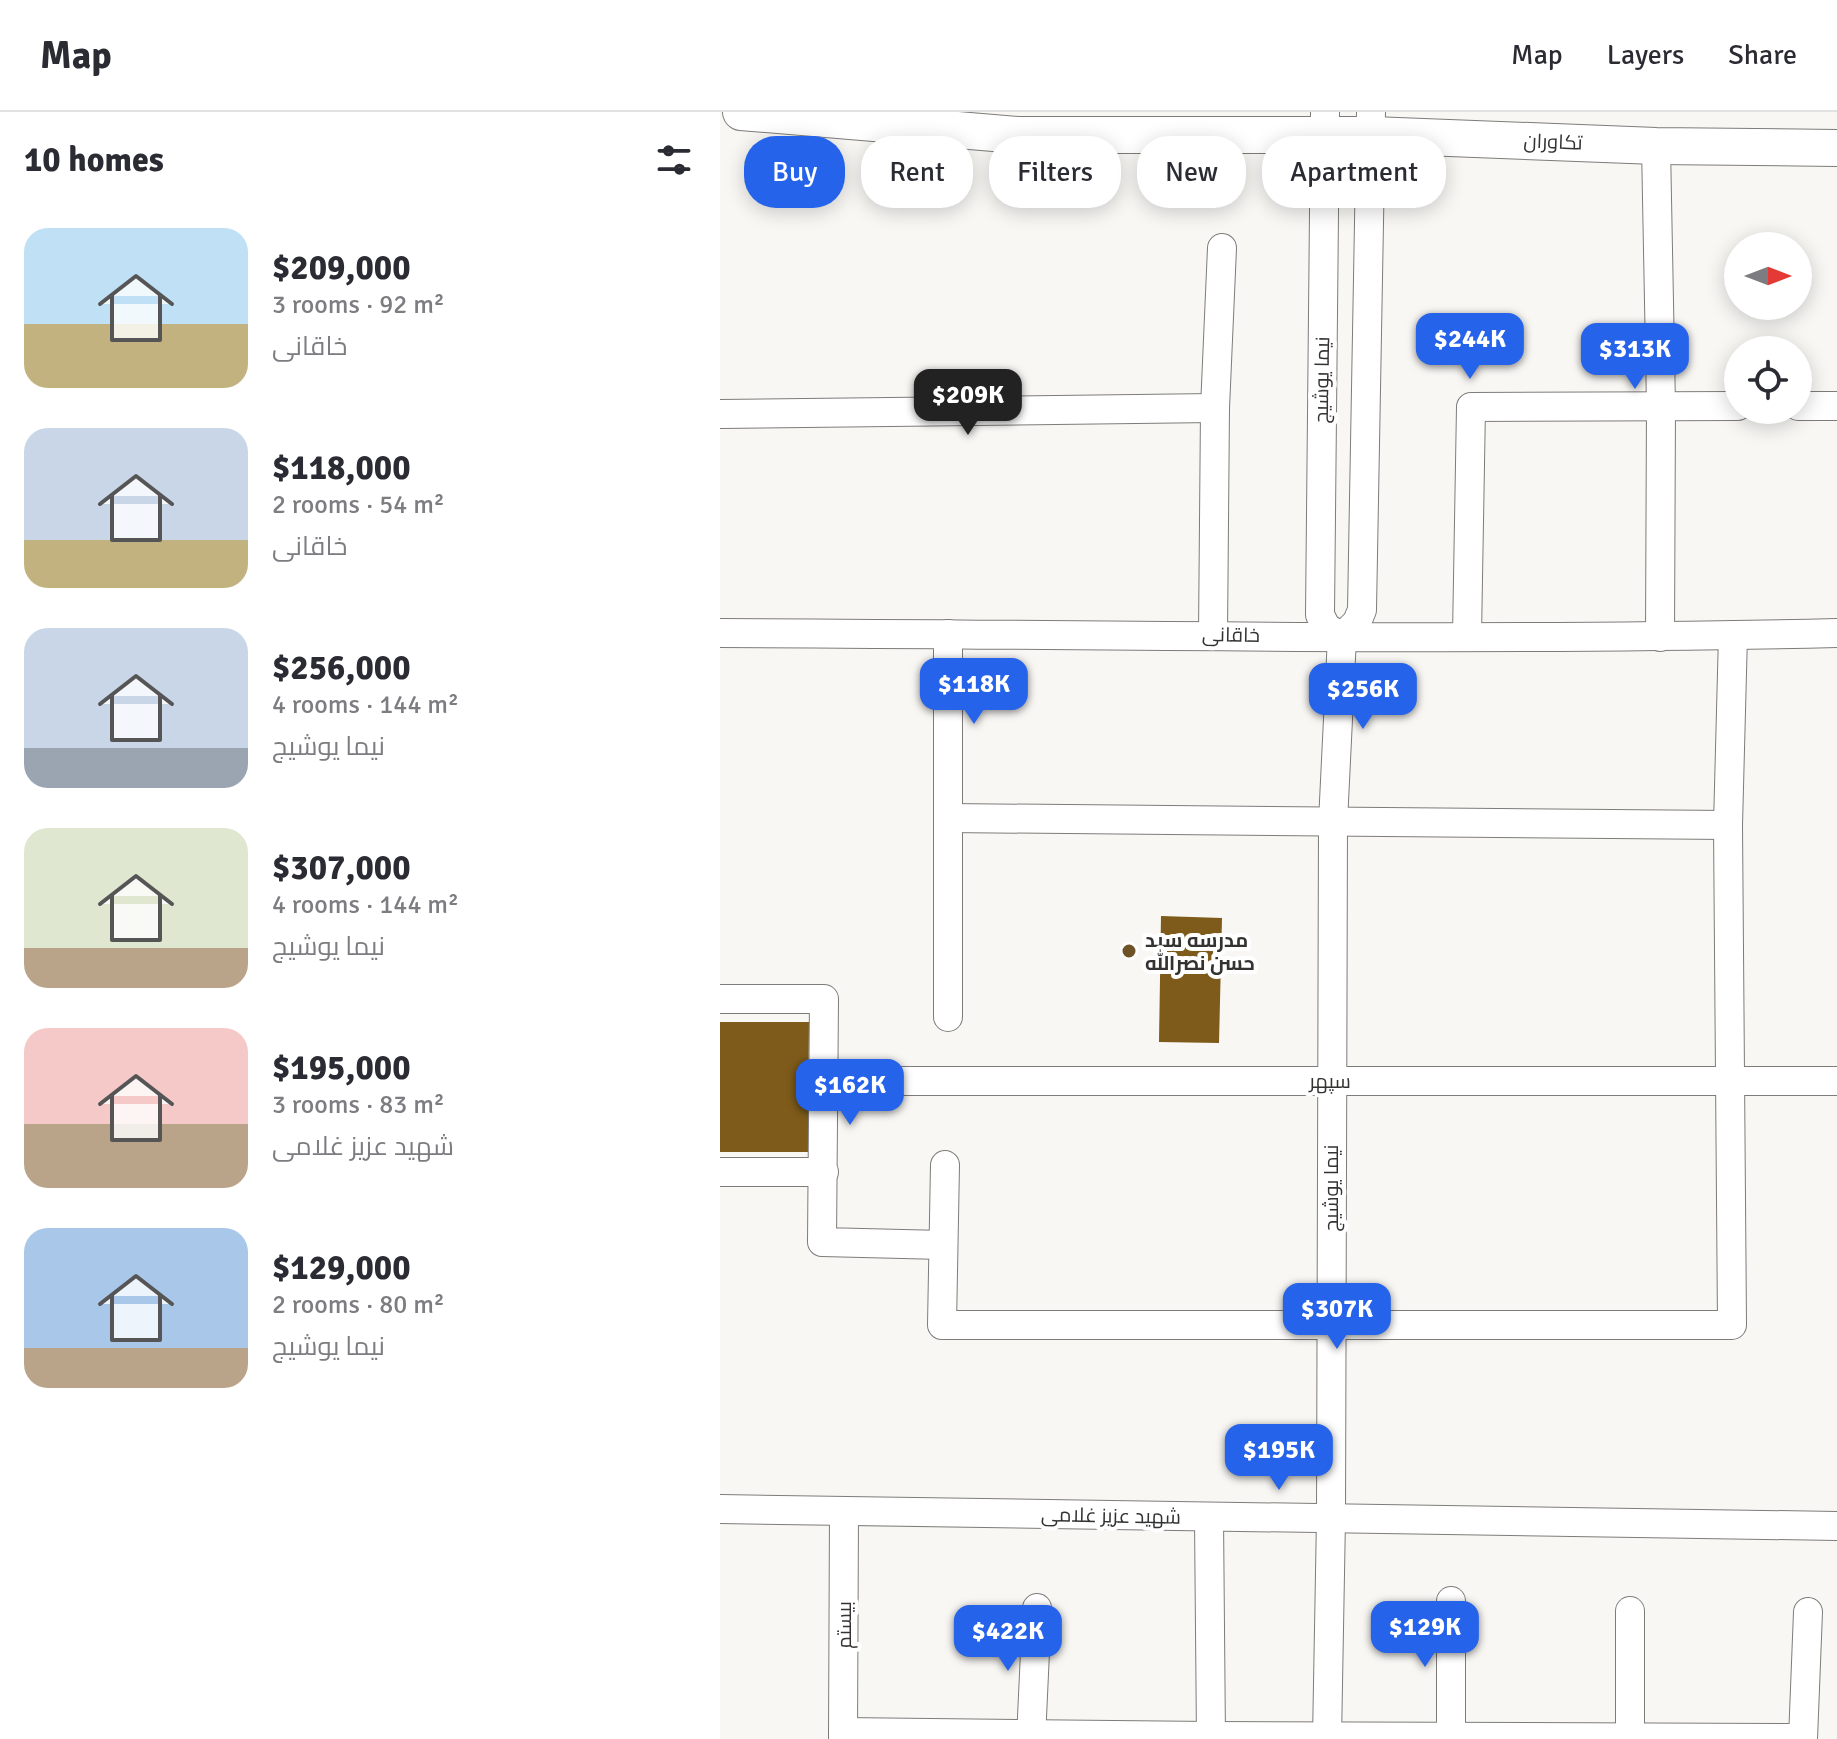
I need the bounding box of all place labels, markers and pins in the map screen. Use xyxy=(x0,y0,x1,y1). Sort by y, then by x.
pin: $244K xyxy=(1414,313,1526,381)
pin: $313K xyxy=(1579,323,1691,391)
pin: $209K xyxy=(912,369,1024,437)
pin: $118K xyxy=(918,658,1030,726)
pin: $256K xyxy=(1307,663,1419,731)
place label: مدرسه سید حسن نصرالله xyxy=(1145,928,1255,976)
marker: مدرسه سید حسن نصرالله xyxy=(1120,942,1138,960)
pin: $162K xyxy=(794,1059,906,1127)
pin: $307K xyxy=(1281,1283,1393,1351)
pin: $195K xyxy=(1223,1424,1335,1492)
pin: $129K xyxy=(1369,1601,1481,1669)
pin: $422K xyxy=(952,1605,1064,1673)

